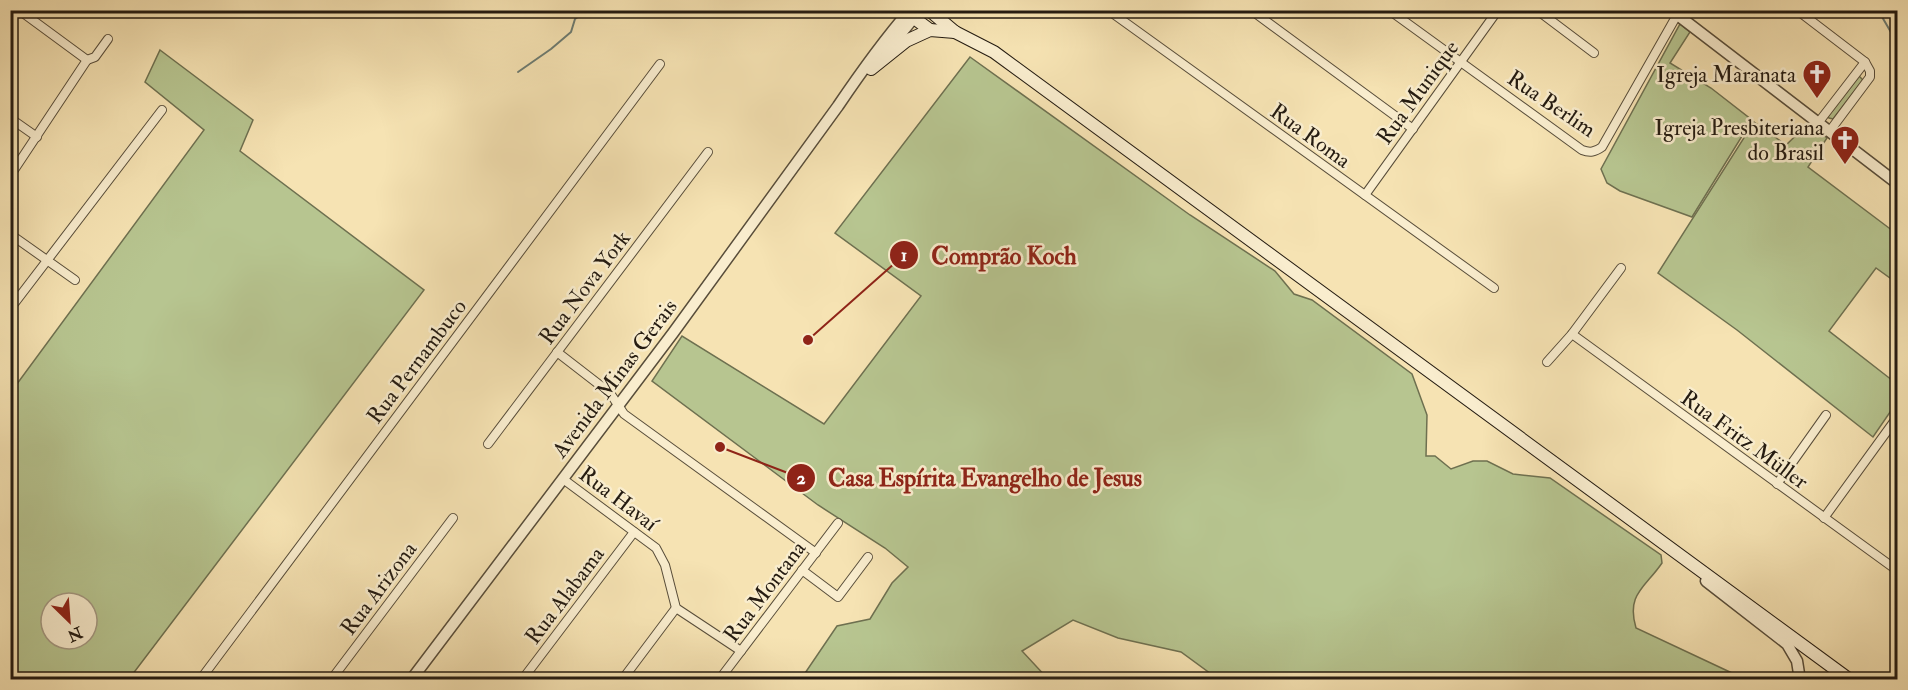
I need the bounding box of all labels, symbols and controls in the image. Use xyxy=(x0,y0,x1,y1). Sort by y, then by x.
street label: Rua Munique xyxy=(1371,35,1465,150)
church icon: Igreja Maranata xyxy=(1801,58,1833,100)
place label: Igreja Maranata xyxy=(1656,61,1797,89)
street label: Rua Berlim xyxy=(1502,64,1601,144)
street label: Rua Roma xyxy=(1265,97,1357,175)
place label: Igreja Presbiteriana do Brasil xyxy=(1654,114,1825,167)
church icon: Igreja Presbiteriana do Brasil xyxy=(1829,124,1861,166)
street label: Rua Nova York xyxy=(533,225,637,350)
callout: Comprão Koch xyxy=(889,234,1088,276)
text: Comprão Koch xyxy=(931,241,1077,272)
text: 1 xyxy=(901,244,907,267)
street label: Rua Pernambuco xyxy=(361,294,473,430)
street label: Avenida Minas Gerais xyxy=(545,294,684,464)
street label: Rua Fritz Müller xyxy=(1675,384,1814,496)
callout: Casa Espírita Evangelho de Jesus xyxy=(786,457,1154,499)
street label: Rua Havaí xyxy=(573,460,665,539)
text: Casa Espírita Evangelho de Jesus xyxy=(828,463,1142,494)
text: 2 xyxy=(796,467,806,490)
street label: Rua Arizona xyxy=(334,535,424,641)
street label: Rua Montana xyxy=(718,535,813,648)
street label: Rua Alabama xyxy=(519,540,611,650)
north arrow xyxy=(39,591,99,651)
text: N xyxy=(64,621,87,646)

